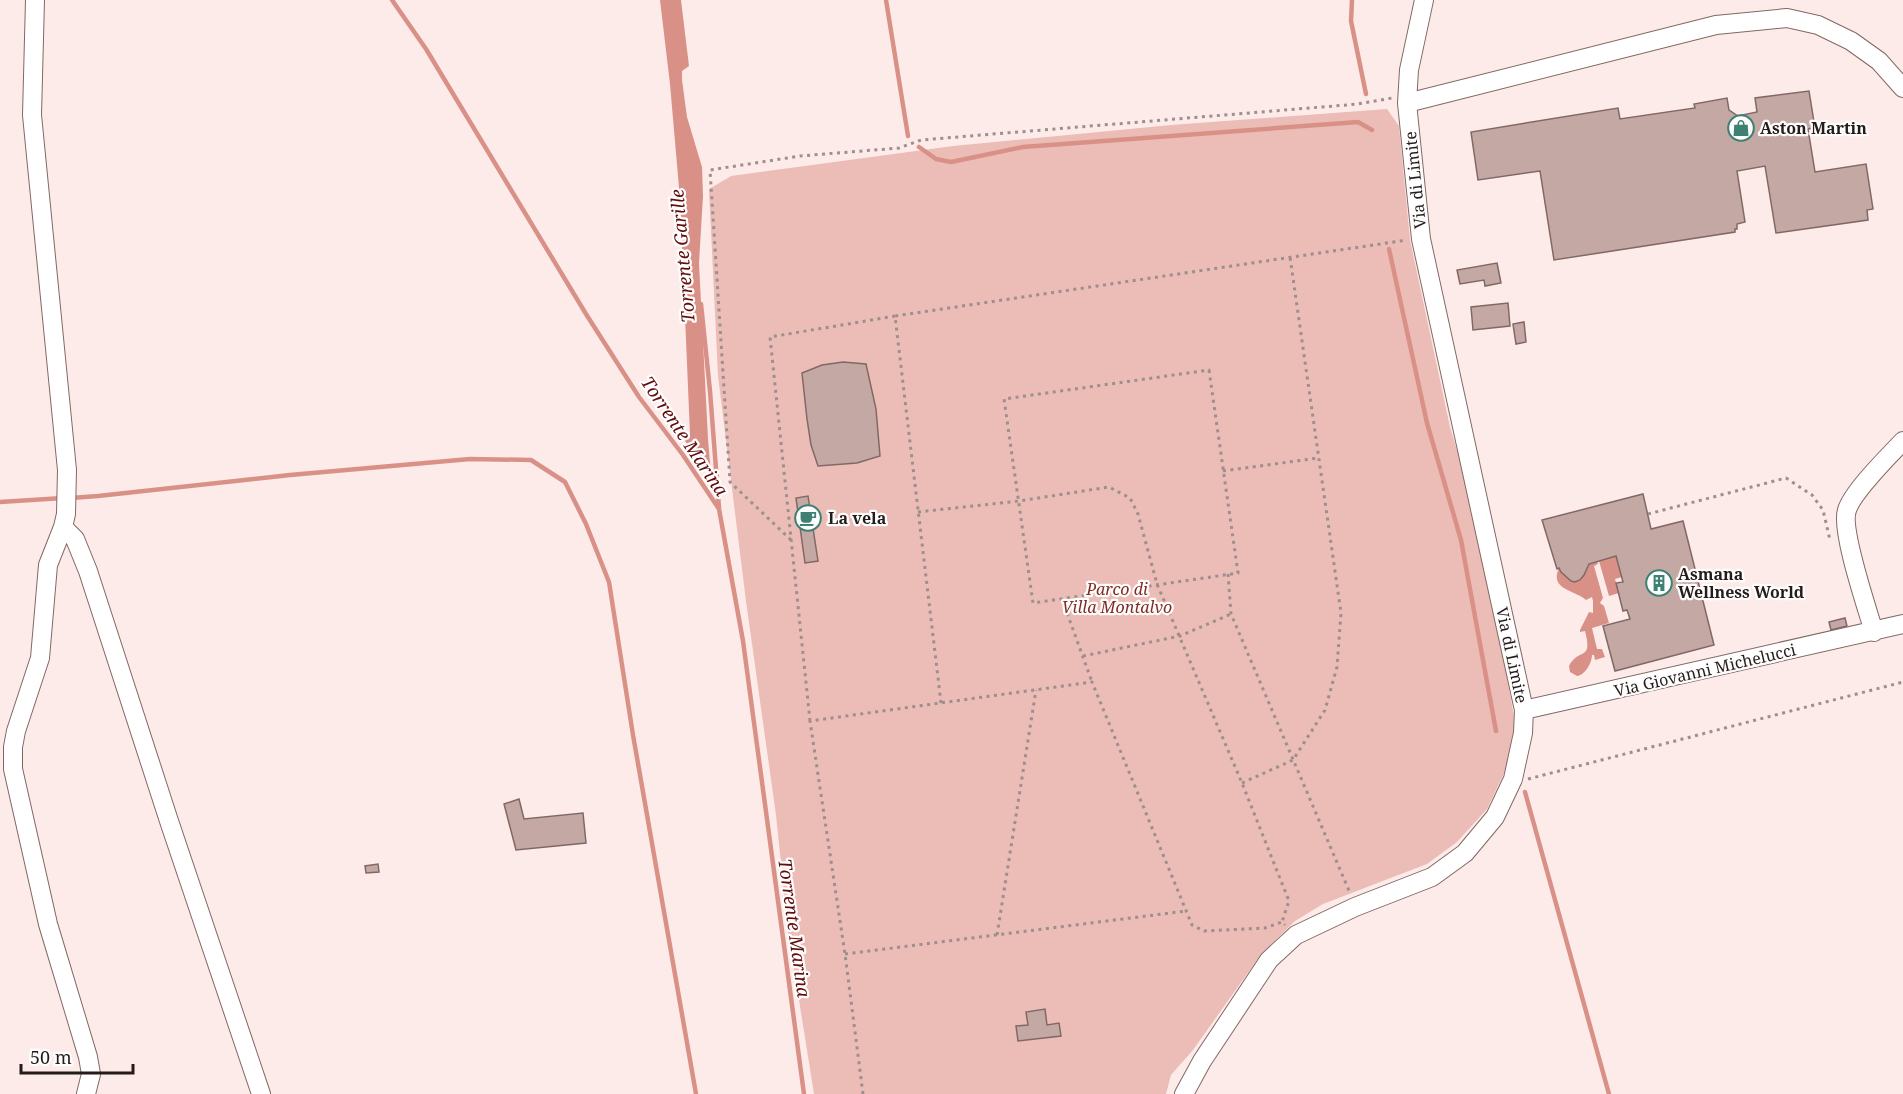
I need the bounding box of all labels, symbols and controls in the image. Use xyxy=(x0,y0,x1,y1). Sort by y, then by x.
shop icon: Aston Martin xyxy=(1726,113,1756,143)
place label: Aston Martin xyxy=(1760,117,1867,139)
street label: Via di Limite xyxy=(1399,130,1431,230)
water label: Torrente Garille xyxy=(664,188,700,324)
water label: Torrente Marina xyxy=(636,371,734,501)
cafe icon: La vela xyxy=(793,503,823,533)
place label: La vela xyxy=(828,507,887,529)
place label: Asmana Wellness World xyxy=(1678,563,1805,603)
building icon: Asmana Wellness World xyxy=(1644,568,1674,598)
park label: Parco di Villa Montalvo xyxy=(1062,578,1172,618)
street label: Via di Limite xyxy=(1491,605,1533,705)
street label: Via Giovanni Michelucci xyxy=(1612,638,1798,702)
water label: Torrente Marina xyxy=(773,857,817,999)
scale bar xyxy=(21,1037,134,1075)
text: 50 m xyxy=(30,1045,72,1069)

